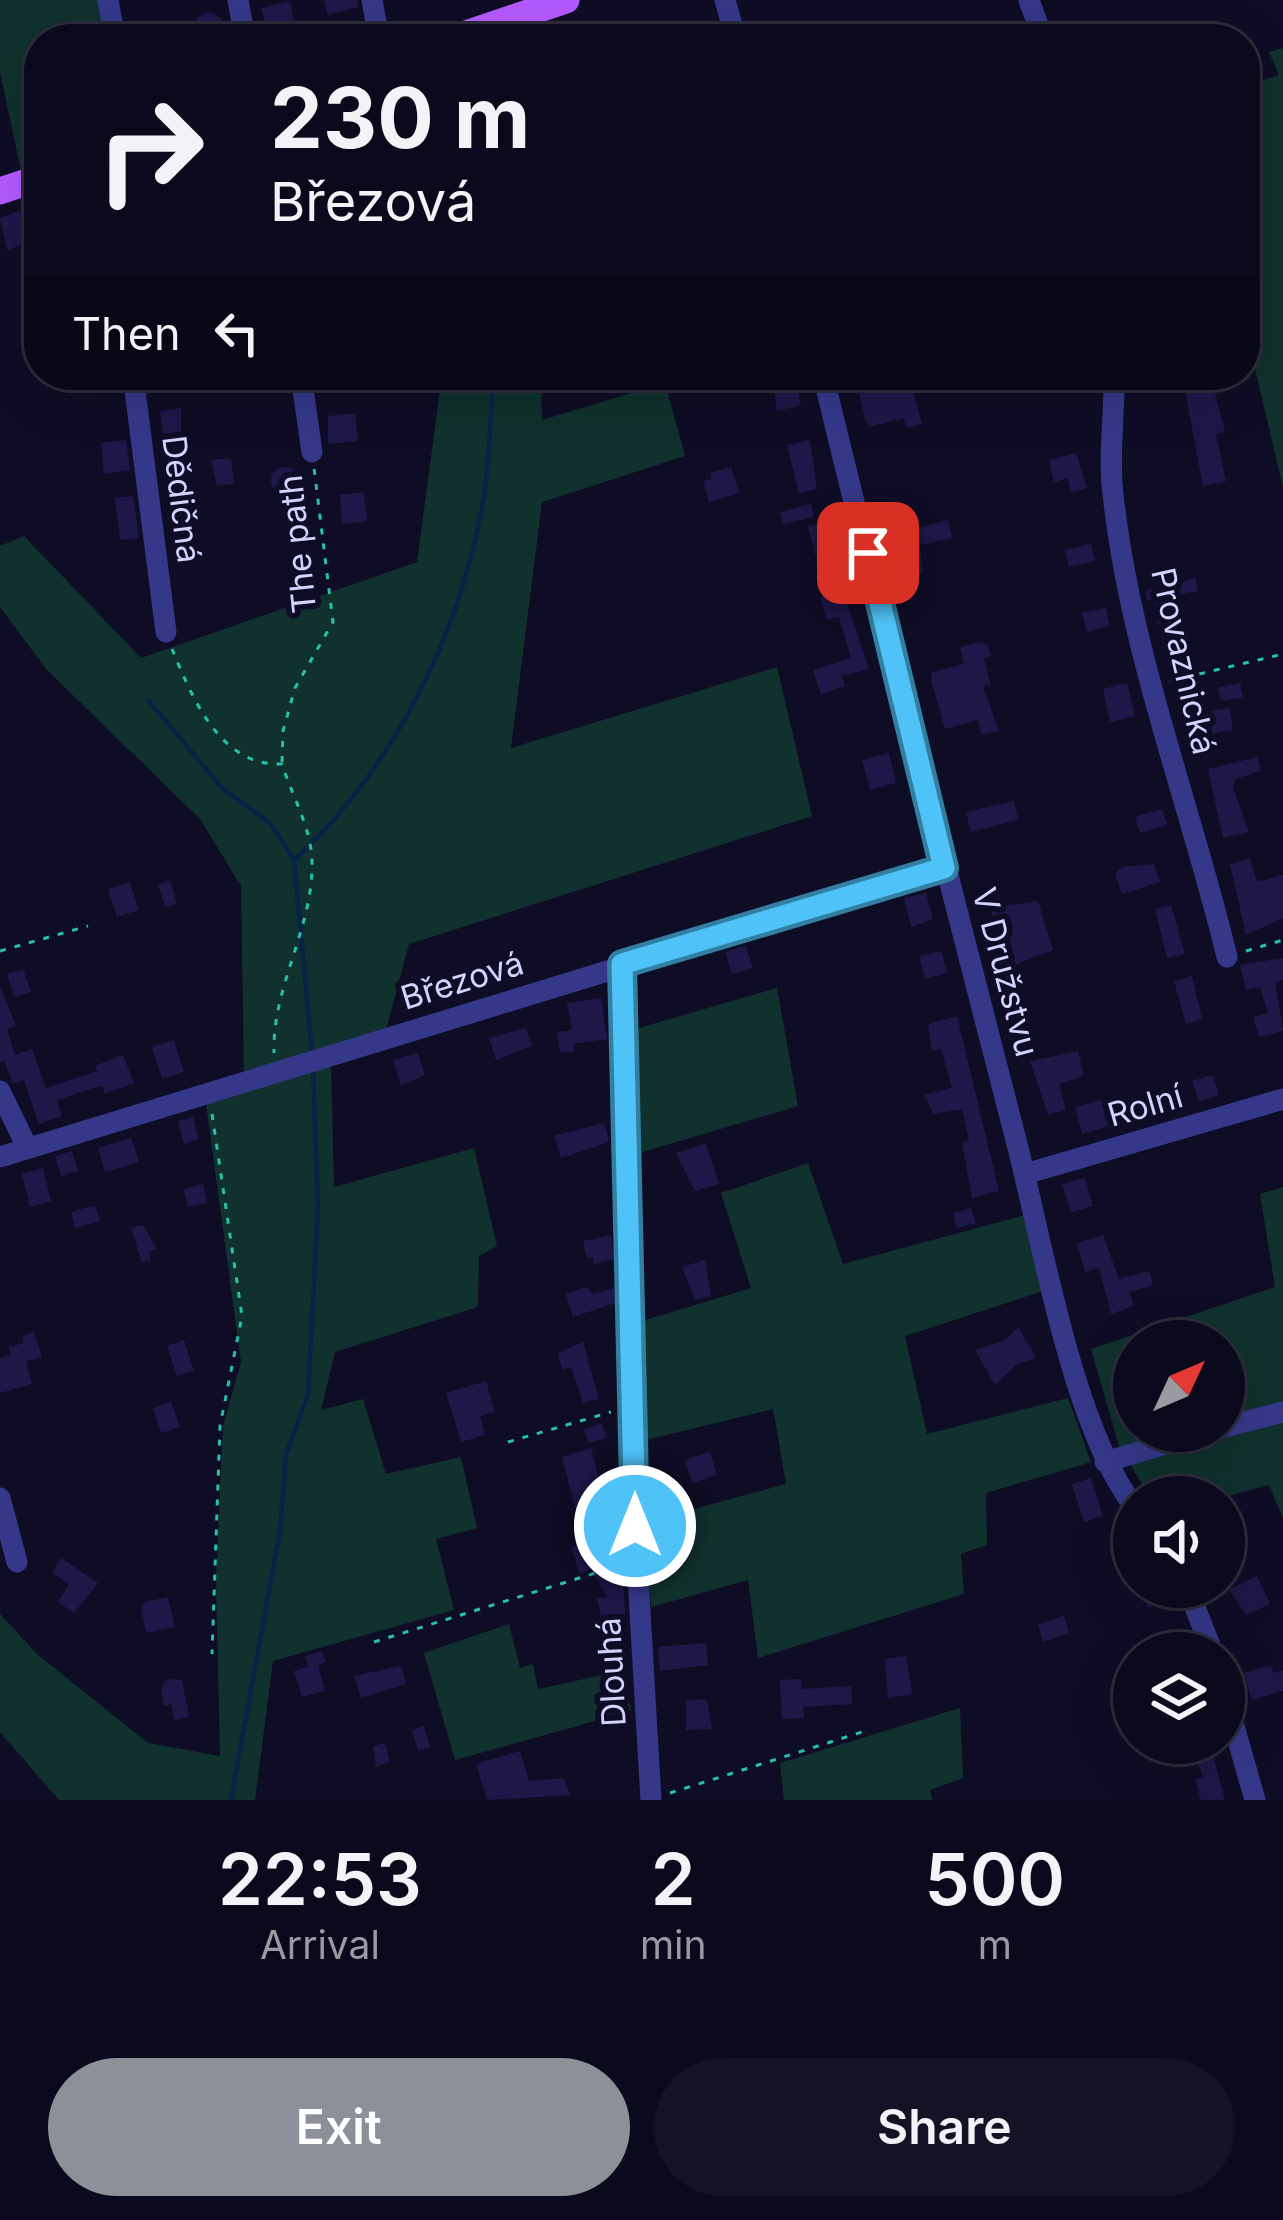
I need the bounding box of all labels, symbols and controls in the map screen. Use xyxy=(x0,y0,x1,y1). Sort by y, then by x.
text: 230 m xyxy=(270,67,530,168)
icon: right xyxy=(72,72,228,228)
text: Březová xyxy=(270,169,476,234)
icon: left xyxy=(204,300,270,366)
text: Then xyxy=(72,306,180,361)
street label: Dědičná xyxy=(154,433,210,565)
street label: The path xyxy=(270,473,324,615)
pin xyxy=(817,502,919,604)
icon: arrive xyxy=(835,520,901,586)
street label: Provaznická xyxy=(1143,564,1225,758)
street label: V Družstvu xyxy=(964,883,1048,1061)
street label: Březová xyxy=(396,942,528,1018)
street label: Rolní xyxy=(1103,1075,1188,1135)
north arrow xyxy=(1113,1320,1245,1452)
map controls xyxy=(1113,1320,1245,1764)
position arrow xyxy=(572,1463,698,1589)
button: sound xyxy=(1113,1476,1245,1608)
street label: Dlouhá xyxy=(588,1616,634,1728)
button: layers xyxy=(1113,1632,1245,1764)
text: 22:53 xyxy=(218,1835,422,1922)
text: 2 xyxy=(651,1835,696,1922)
text: 500 xyxy=(925,1835,1065,1922)
text: Arrival xyxy=(260,1921,380,1968)
text: min xyxy=(640,1921,707,1968)
text: m xyxy=(978,1921,1012,1968)
button: Exit xyxy=(48,2058,630,2196)
button: Share xyxy=(654,2058,1235,2196)

